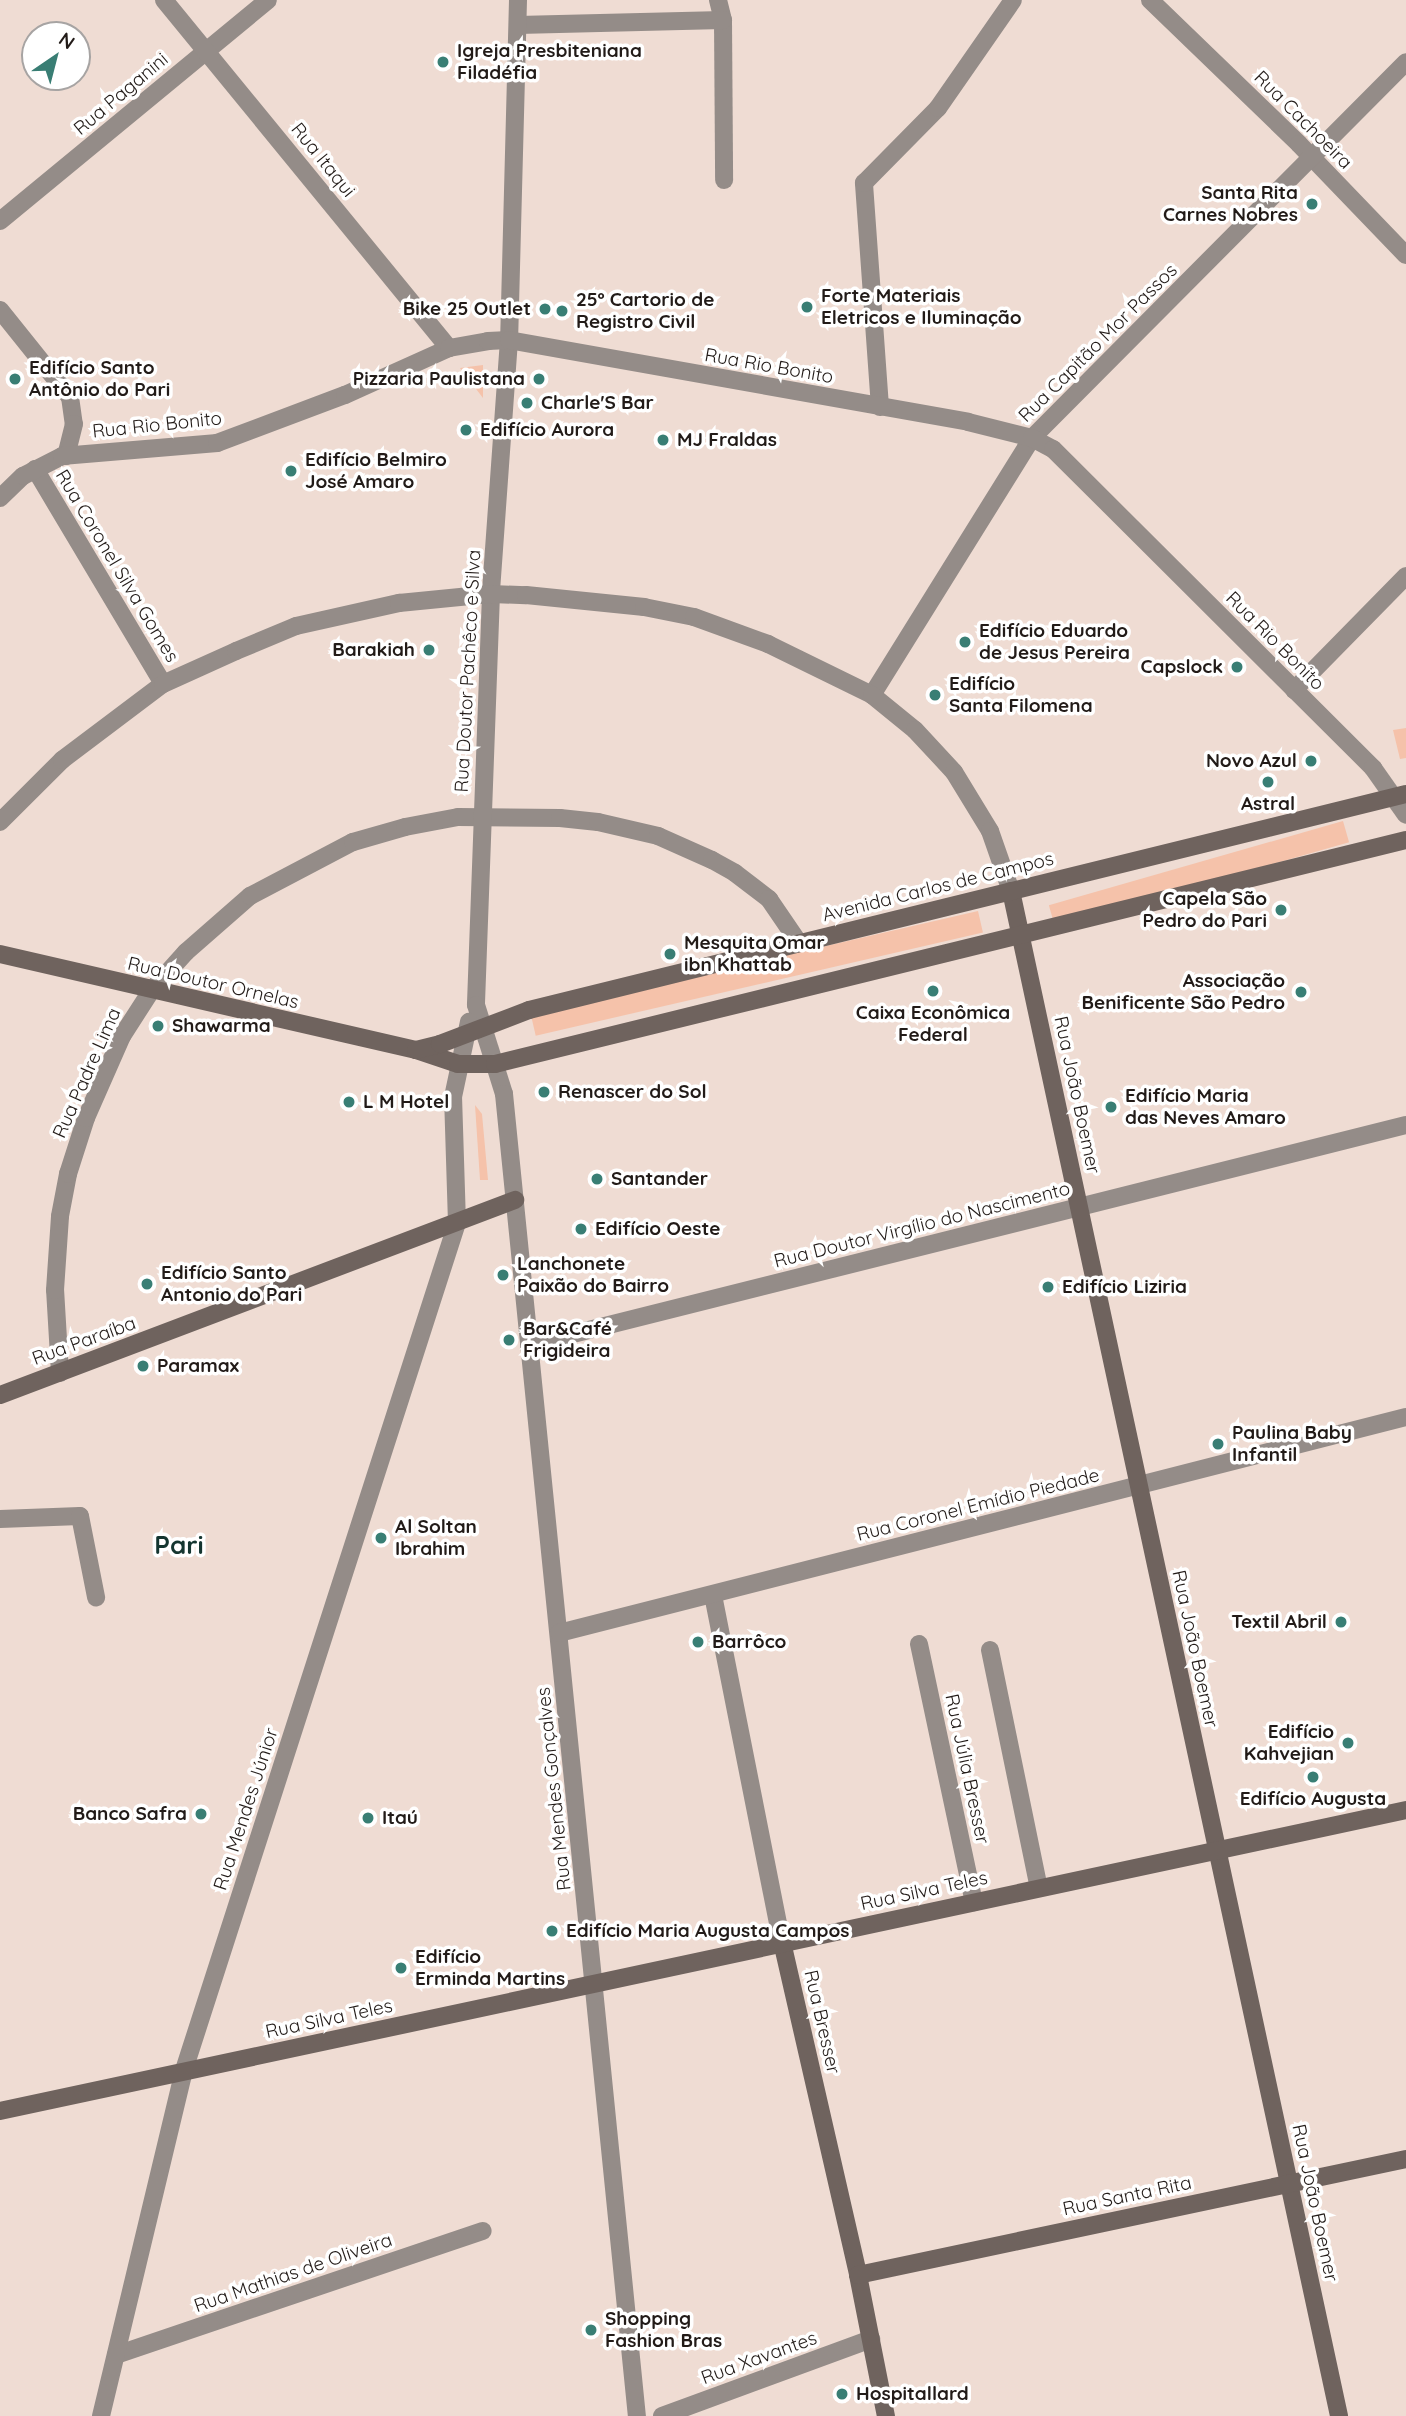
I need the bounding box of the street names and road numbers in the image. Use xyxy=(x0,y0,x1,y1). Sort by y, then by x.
street label: Rua Paganini xyxy=(69,48,173,140)
street label: Rua Cachoeira xyxy=(1249,66,1357,174)
street label: Rua Itaqui xyxy=(286,118,360,202)
street label: Rua Capitão Mor Passos xyxy=(1014,259,1182,427)
street label: Rua Rio Bonito xyxy=(703,343,835,389)
street label: Rua Rio Bonito xyxy=(91,407,223,443)
street label: Rua Coronel Silva Gomes xyxy=(50,466,184,666)
street label: Rua Doutor Pachêco e Silva xyxy=(450,549,486,793)
street label: Rua Rio Bonito xyxy=(1221,587,1329,695)
street label: Avenida Carlos de Campos xyxy=(820,847,1056,927)
street label: Rua Doutor Ornelas xyxy=(125,952,301,1014)
street label: Rua Padre Lima xyxy=(48,1004,126,1142)
street label: Rua João Boemer xyxy=(1049,1014,1105,1176)
street label: Rua Doutor Virgílio do Nascimento xyxy=(772,1177,1072,1273)
street label: Rua Paraíba xyxy=(29,1312,139,1370)
street label: Rua Coronel Emídio Piedade xyxy=(854,1464,1102,1546)
street label: Rua João Boemer xyxy=(1167,1568,1223,1730)
street label: Rua Mendes Gonçalves xyxy=(532,1686,576,1892)
street label: Rua Júlia Bresser xyxy=(940,1692,994,1846)
street label: Rua Mendes Júnior xyxy=(209,1725,283,1893)
street label: Rua Silva Teles xyxy=(858,1866,990,1916)
street label: Rua Bresser xyxy=(799,1968,845,2076)
street label: Rua Silva Teles xyxy=(263,1994,395,2044)
street label: Rua João Boemer xyxy=(1287,2122,1343,2284)
street label: Rua Santa Rita xyxy=(1061,2171,1193,2221)
street label: Rua Mathias de Oliveira xyxy=(191,2228,395,2318)
street label: Rua Xavantes xyxy=(698,2327,820,2389)

